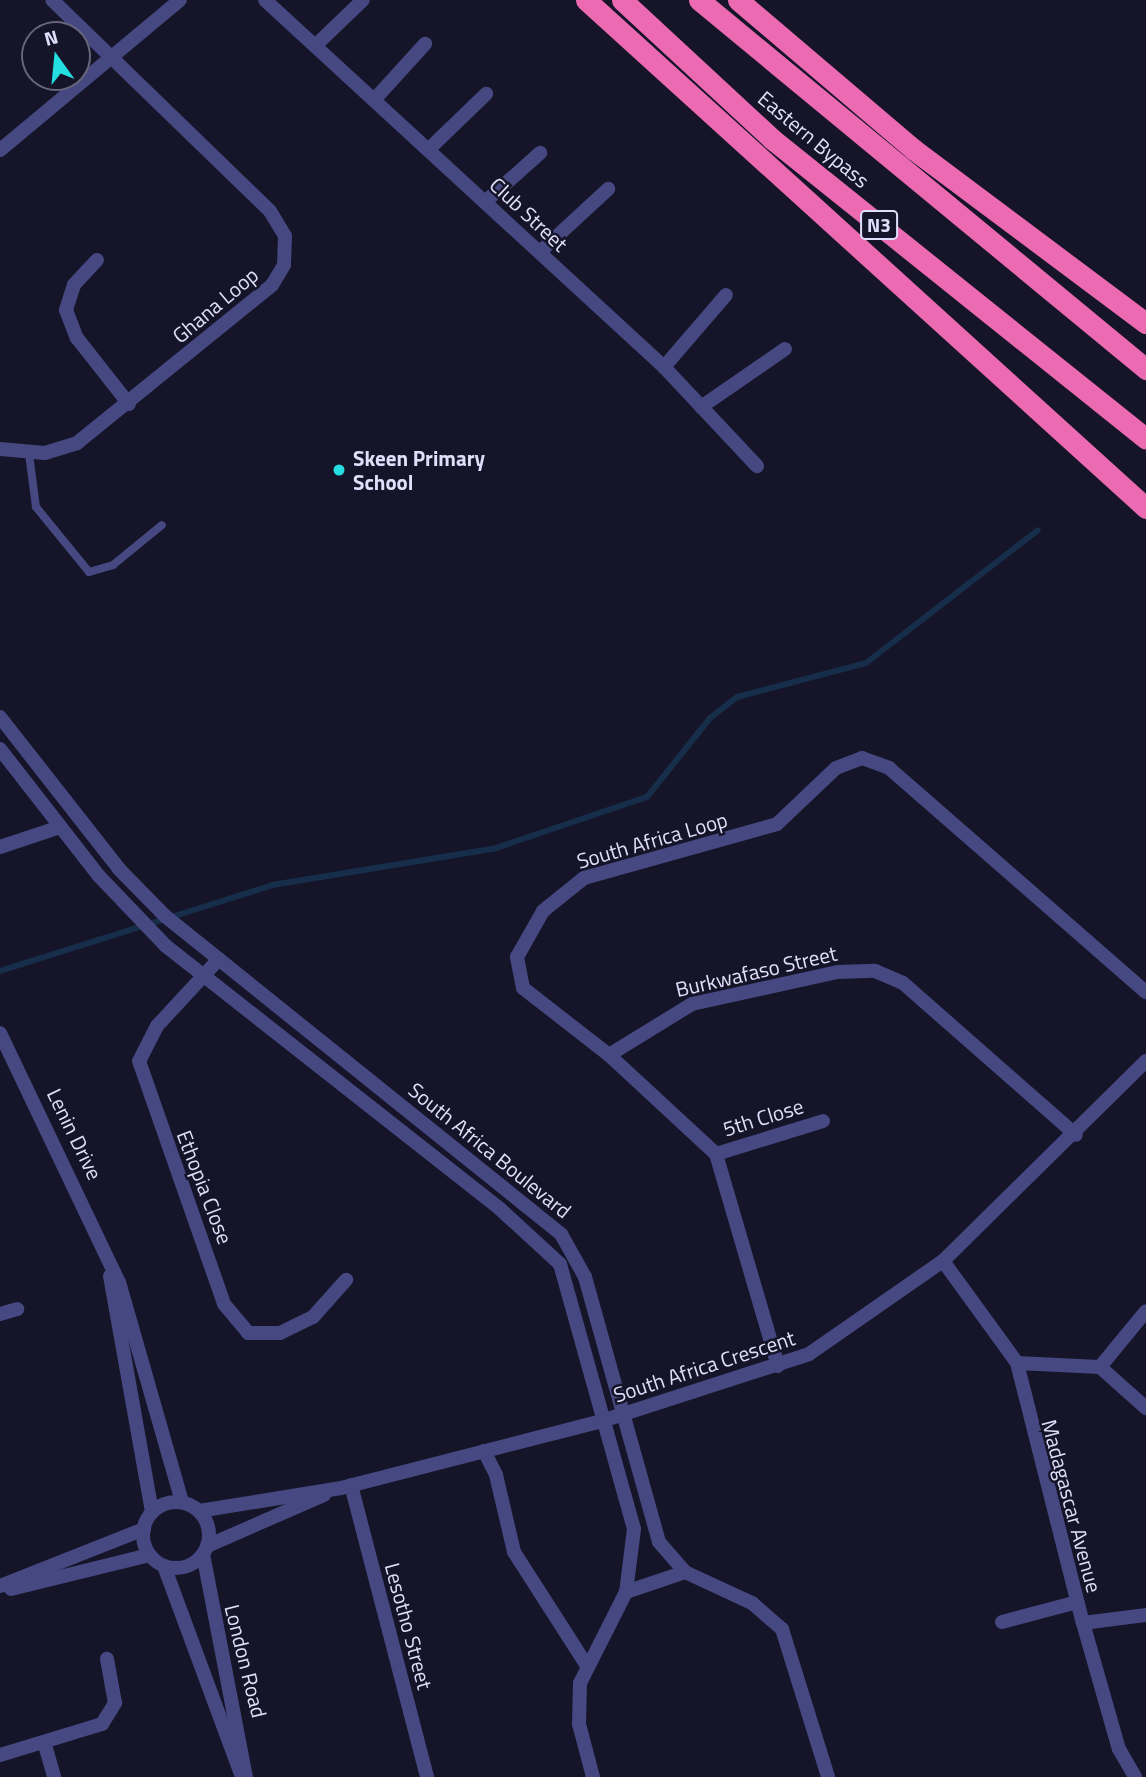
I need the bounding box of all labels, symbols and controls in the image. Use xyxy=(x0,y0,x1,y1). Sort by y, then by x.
north arrow xyxy=(21,21,91,91)
text: N xyxy=(41,21,61,53)
street label: Eastern Bypass xyxy=(753,85,875,193)
street label: Club Street xyxy=(485,172,573,256)
road number: N3 xyxy=(860,210,898,241)
street label: Ghana Loop xyxy=(167,262,263,348)
place label: Skeen Primary School xyxy=(353,445,485,495)
marker: Skeen Primary School xyxy=(331,462,347,478)
street label: South Africa Loop xyxy=(574,806,730,874)
street label: Burkwafaso Street xyxy=(673,940,839,1002)
street label: South Africa Boulevard xyxy=(404,1077,576,1223)
street label: Lenin Drive xyxy=(42,1084,108,1184)
street label: 5th Close xyxy=(720,1093,806,1141)
street label: Ethopia Close xyxy=(172,1127,238,1247)
street label: South Africa Crescent xyxy=(610,1325,798,1407)
street label: Madagascar Avenue xyxy=(1037,1417,1107,1595)
street label: Lesotho Street xyxy=(380,1560,438,1692)
street label: London Road xyxy=(220,1602,272,1720)

